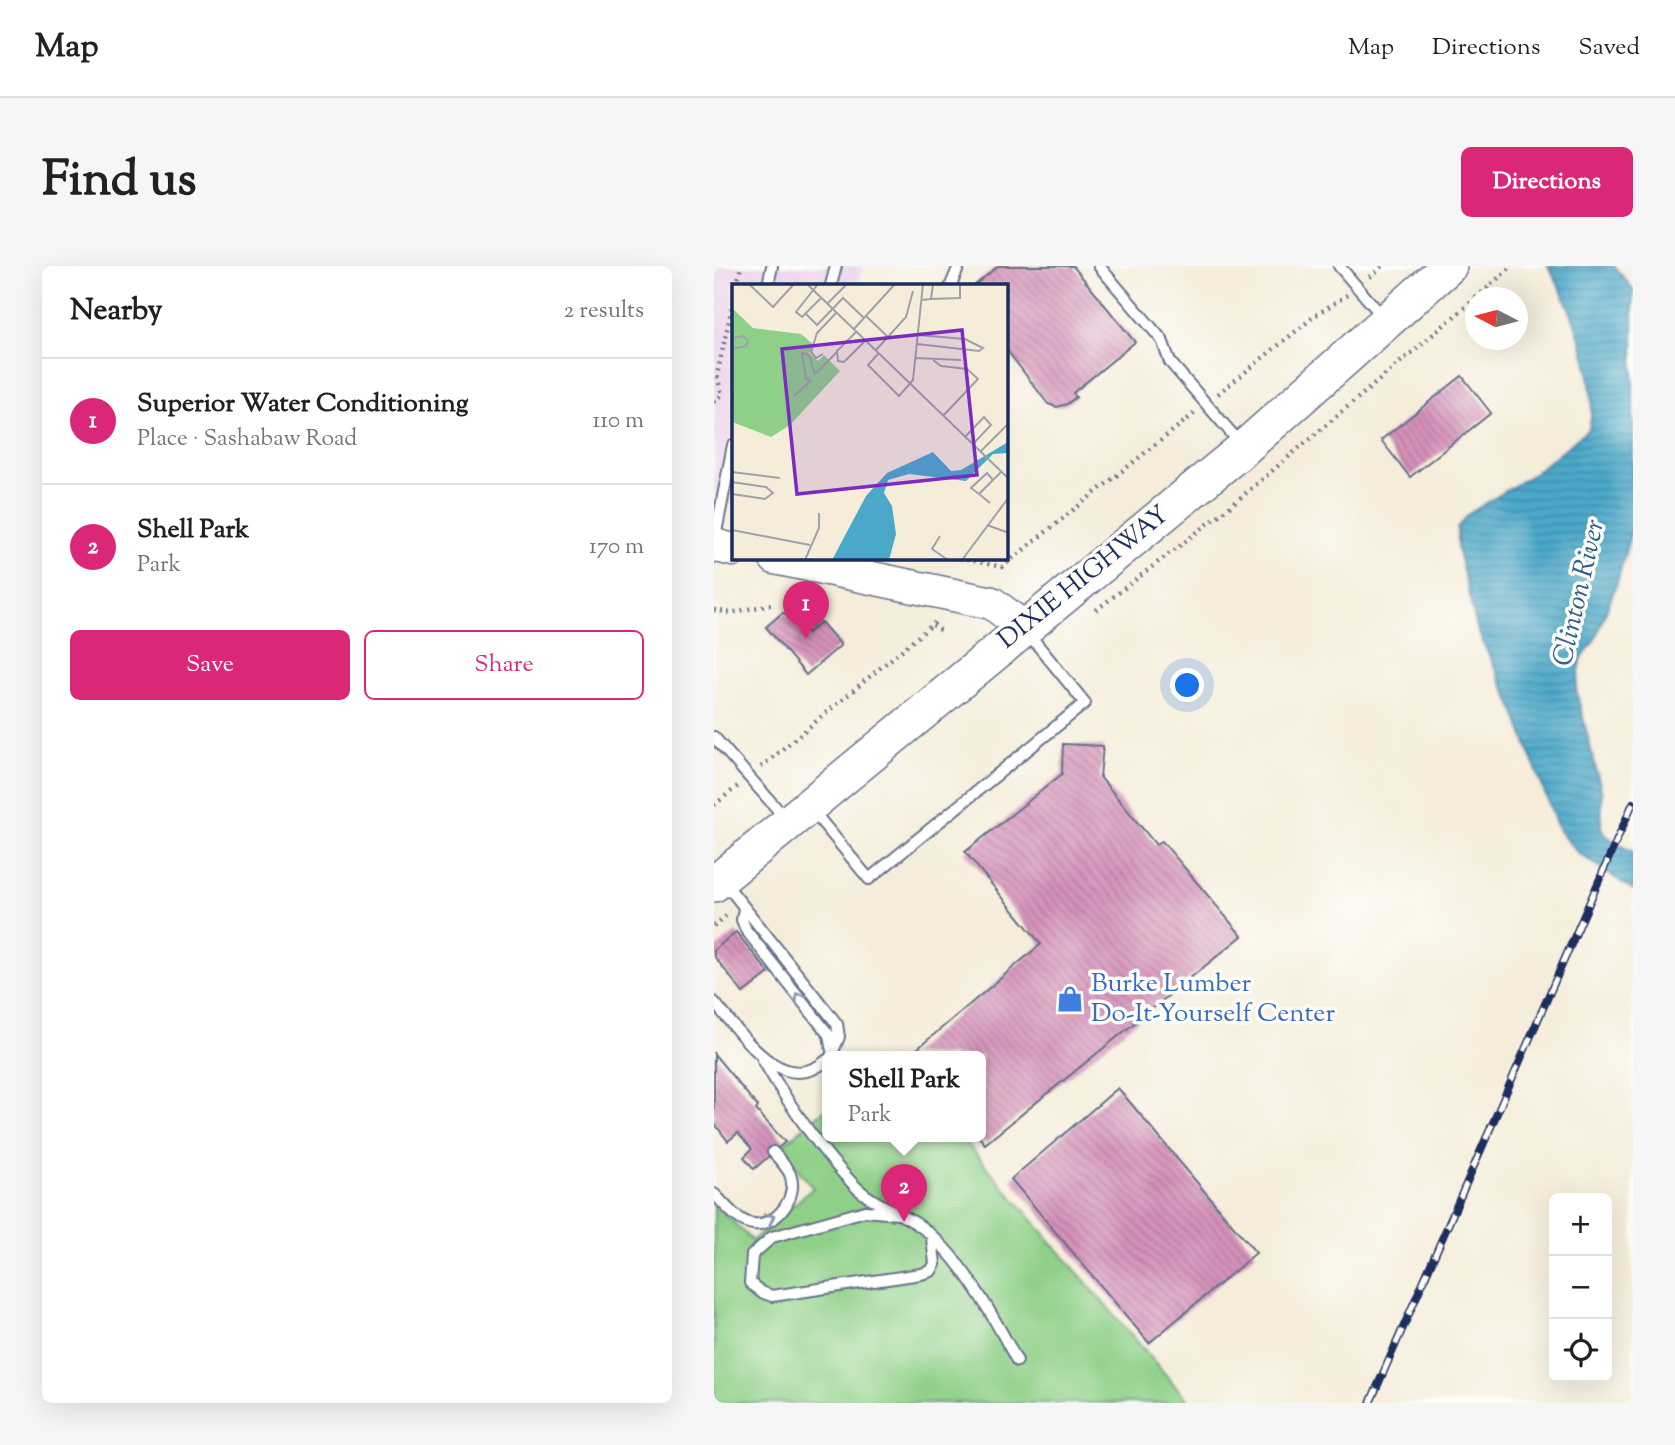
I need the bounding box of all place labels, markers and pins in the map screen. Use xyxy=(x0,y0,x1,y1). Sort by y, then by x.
pin: 1 xyxy=(783,581,829,639)
place label: Burke Lumber Do-It-Yourself Center xyxy=(1091,966,1335,1033)
shop icon: Burke Lumber Do-It-Yourself Center xyxy=(1055,984,1085,1014)
pin: 2 xyxy=(881,1164,927,1222)

